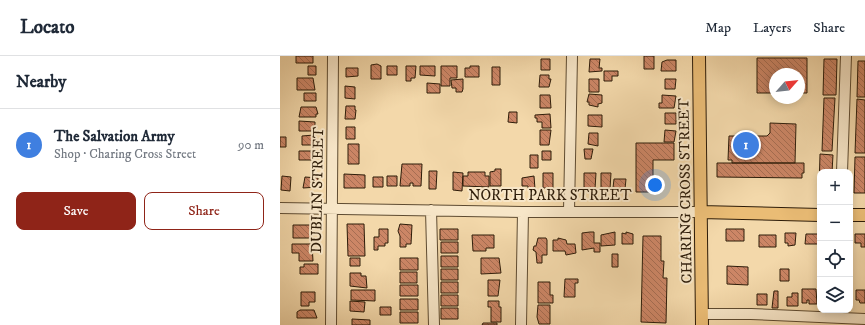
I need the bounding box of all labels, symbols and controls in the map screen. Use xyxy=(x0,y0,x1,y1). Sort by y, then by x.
text: Locato xyxy=(20,16,75,39)
text: Map xyxy=(705,19,731,37)
text: Layers xyxy=(753,19,791,37)
text: Share xyxy=(813,19,845,37)
north arrow xyxy=(769,68,805,104)
text: Nearby xyxy=(16,71,66,93)
street label: CHARING CROSS STREET xyxy=(674,98,697,284)
street label: DUBLIN STREET xyxy=(307,126,328,253)
text: The Salvation Army xyxy=(54,127,175,146)
pin: 1 xyxy=(733,130,759,160)
text: 1 xyxy=(27,137,31,153)
text: 90 m xyxy=(238,137,264,153)
text: Shop · Charing Cross Street xyxy=(54,146,196,162)
map controls xyxy=(817,169,853,313)
button: + xyxy=(817,169,853,205)
your location xyxy=(645,175,665,195)
street label: NORTH PARK STREET xyxy=(468,186,632,205)
button: Save xyxy=(16,192,136,230)
button: Share xyxy=(144,192,264,230)
button: − xyxy=(817,205,853,241)
button: locate xyxy=(817,241,853,277)
button: layers xyxy=(817,277,853,313)

